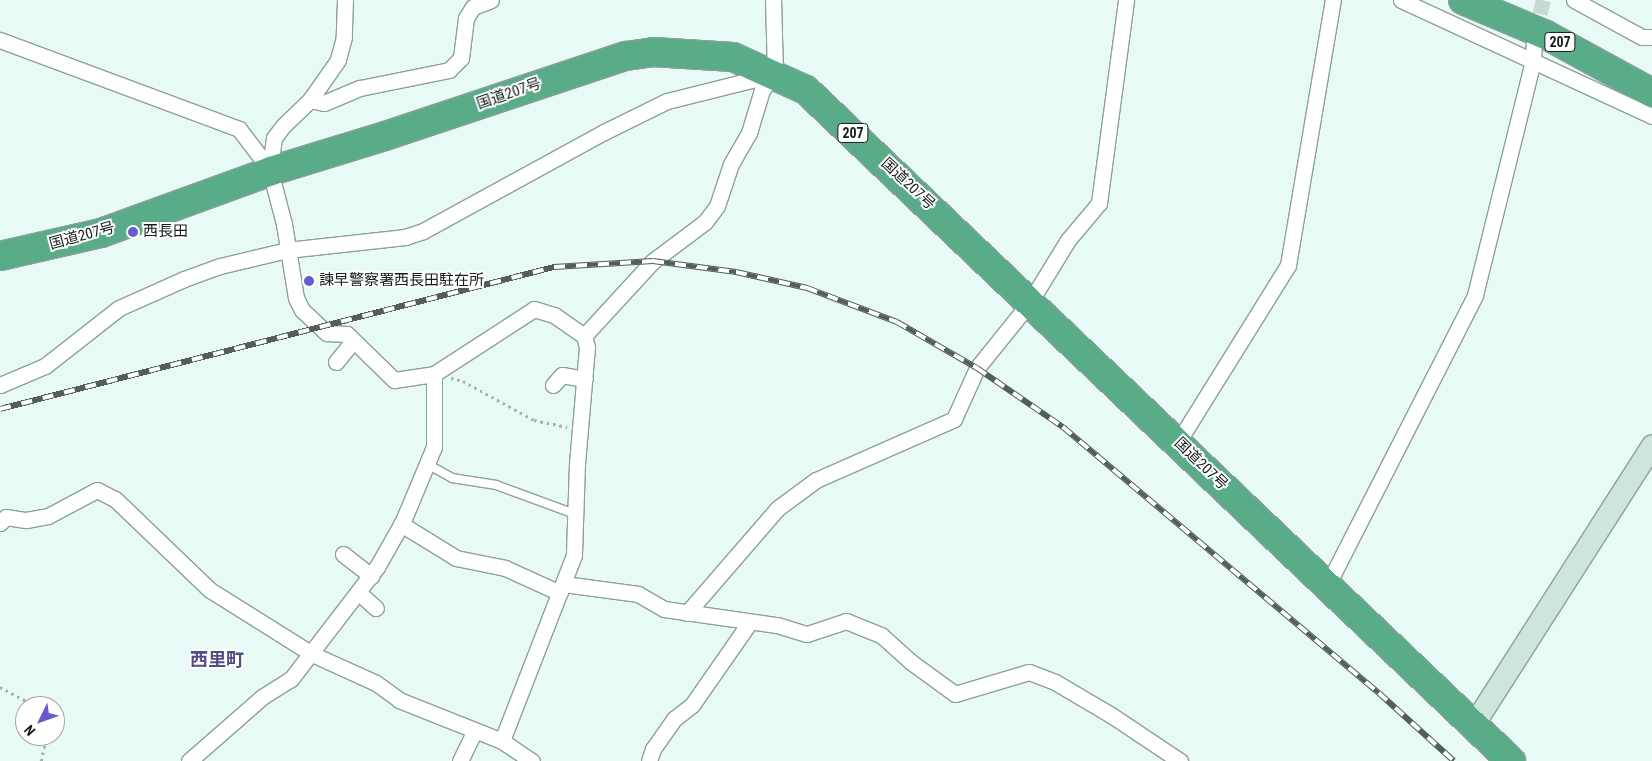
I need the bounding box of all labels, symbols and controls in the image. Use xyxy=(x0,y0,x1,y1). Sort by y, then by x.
road number: 207 xyxy=(1544,31,1576,54)
street label: 国道207号 xyxy=(474,75,544,113)
road number: 207 xyxy=(837,122,869,144)
street label: 国道207号 xyxy=(877,154,939,214)
street label: 国道207号 xyxy=(47,219,117,253)
place label: 西長田 xyxy=(143,223,188,241)
marker: 西長田 xyxy=(127,226,139,238)
place label: 諫早警察署西長田駐在所 xyxy=(319,272,484,290)
marker: 諫早警察署西長田駐在所 xyxy=(303,275,315,287)
street label: 国道207号 xyxy=(1171,434,1231,494)
district label: 西里町 xyxy=(190,649,244,671)
north arrow xyxy=(15,696,65,746)
text: N xyxy=(21,722,38,739)

